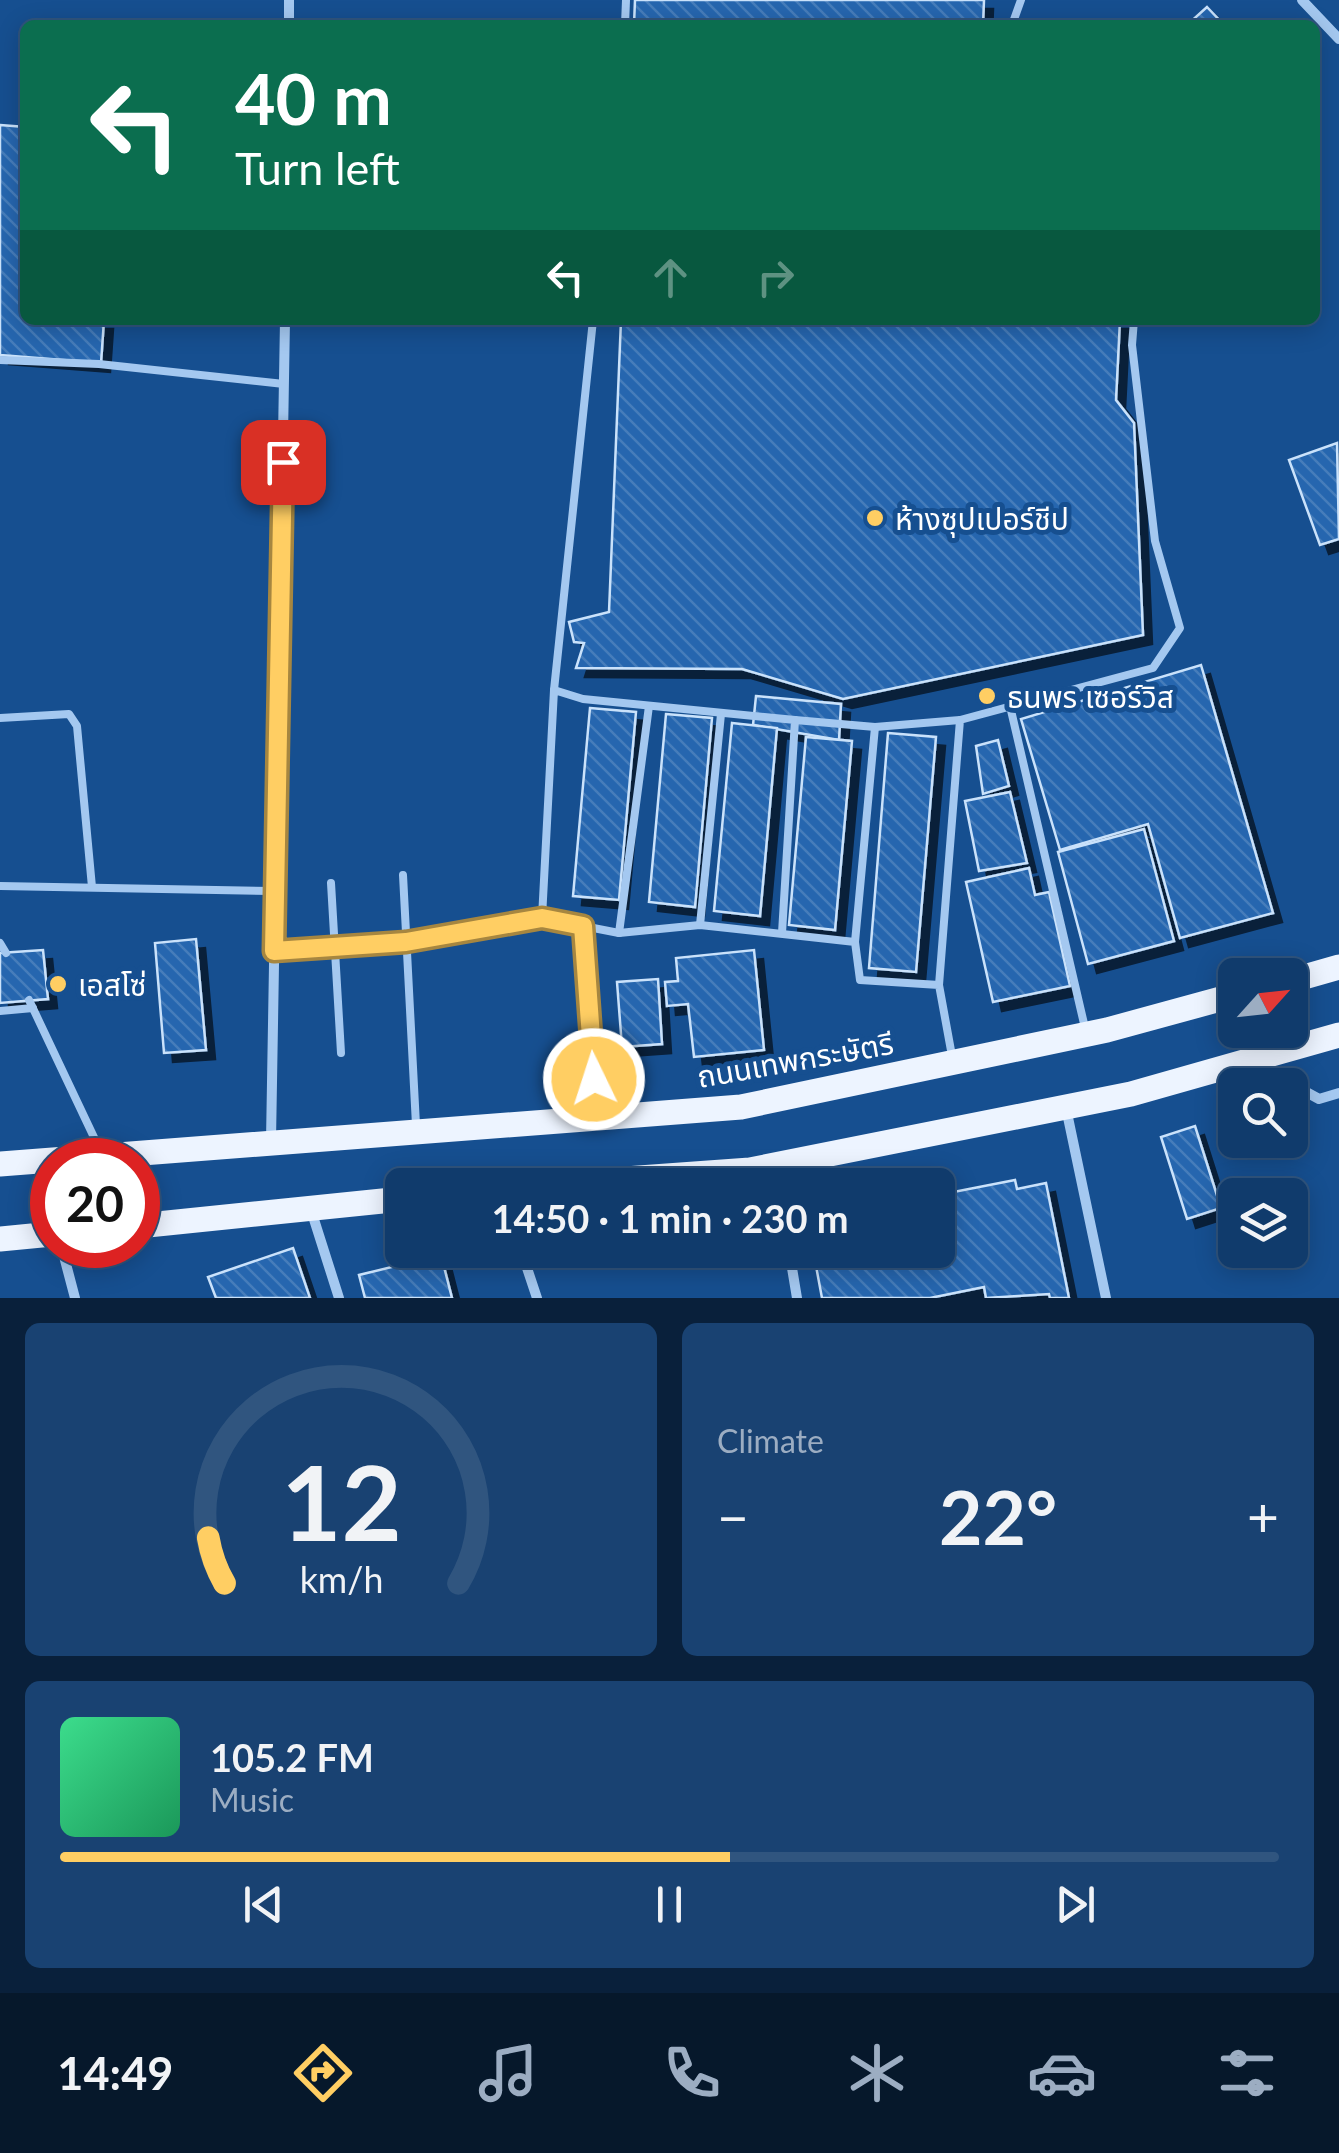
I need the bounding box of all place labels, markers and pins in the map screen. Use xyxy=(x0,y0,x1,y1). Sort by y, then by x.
pin xyxy=(241,420,326,505)
place label: ห้างซุปเปอร์ชีป xyxy=(895,500,1069,538)
marker: ห้างซุปเปอร์ชีป xyxy=(864,507,886,529)
place label: ธนพร เซอร์วิส xyxy=(1007,678,1174,714)
marker: ธนพร เซอร์วิส xyxy=(976,685,998,707)
place label: เอสโซ่ xyxy=(78,966,147,1002)
marker: เอสโซ่ xyxy=(47,973,69,995)

